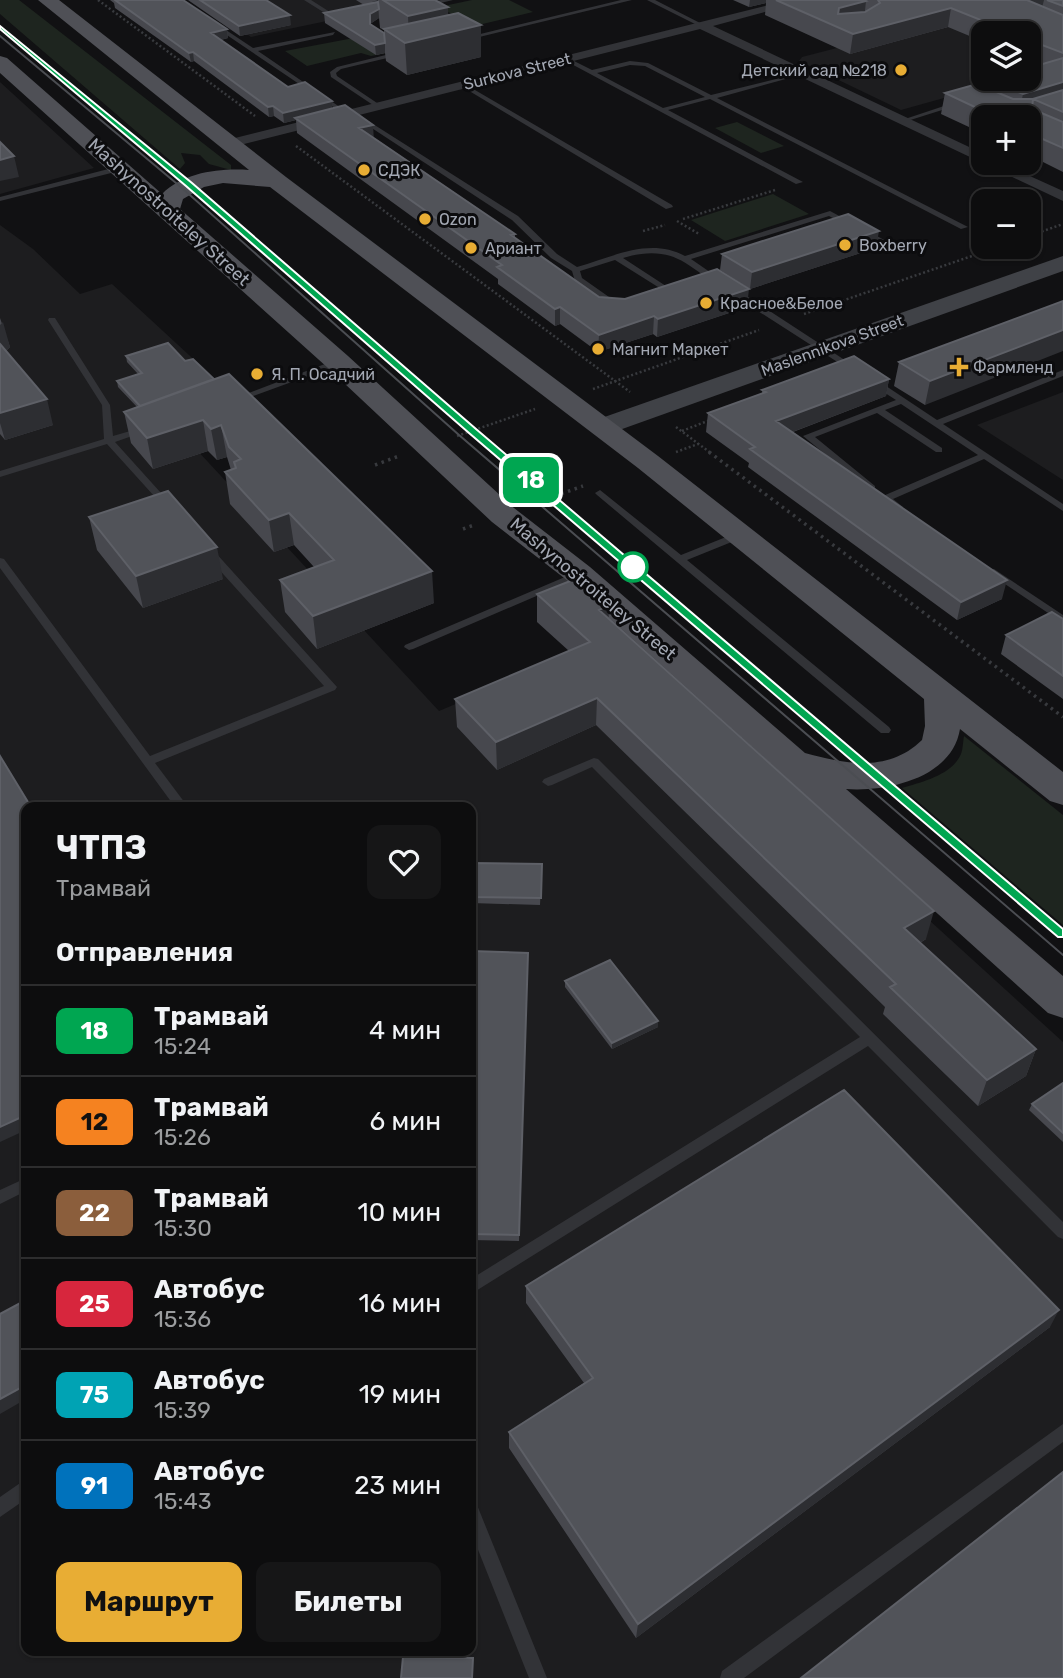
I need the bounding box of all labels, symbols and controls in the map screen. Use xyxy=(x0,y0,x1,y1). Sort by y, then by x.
map controls xyxy=(971,21,1041,259)
button: layers xyxy=(971,21,1041,91)
street label: Surkova Street xyxy=(461,49,573,94)
place label: Детский сад №218 xyxy=(742,61,887,80)
marker: Детский сад №218 xyxy=(893,62,909,78)
button: + xyxy=(971,105,1041,175)
street label: Mashynostroiteley Street xyxy=(84,134,254,290)
place label: СДЭК xyxy=(378,161,420,180)
marker: СДЭК xyxy=(356,162,372,178)
button: − xyxy=(971,189,1041,259)
place label: Ozon xyxy=(439,210,477,229)
marker: Ozon xyxy=(417,211,433,227)
place label: Boxberry xyxy=(859,236,927,255)
marker: Boxberry xyxy=(837,237,853,253)
place label: Ариант xyxy=(485,239,542,258)
marker: Ариант xyxy=(463,240,479,256)
place label: Красное&Белое xyxy=(720,294,843,313)
marker: Красное&Белое xyxy=(698,295,714,311)
street label: Maslennikova Street xyxy=(758,311,906,380)
place label: Магнит Маркет xyxy=(612,340,728,359)
marker: Магнит Маркет xyxy=(590,341,606,357)
place label: Фармленд xyxy=(973,358,1054,377)
marker: Фармленд xyxy=(951,359,967,375)
place label: Я. П. Осадчий xyxy=(271,365,375,384)
marker: Я. П. Осадчий xyxy=(249,366,265,382)
line badge: 18 xyxy=(500,457,562,503)
text: 18 xyxy=(517,466,545,494)
street label: Mashynostroiteley Street xyxy=(506,513,680,665)
unlabelled marker xyxy=(618,552,648,582)
button: heart xyxy=(367,825,441,899)
text: ЧТПЗ xyxy=(56,828,147,867)
text: Трамвай xyxy=(56,874,151,902)
text: Отправления xyxy=(56,937,233,968)
text: Трамвай xyxy=(154,1001,269,1032)
text: 4 мин xyxy=(369,1015,441,1046)
text: 18 xyxy=(80,1017,109,1045)
text: 15:24 xyxy=(154,1032,211,1060)
text: Трамвай xyxy=(154,1092,269,1123)
text: 6 мин xyxy=(370,1106,441,1137)
text: 12 xyxy=(81,1108,108,1136)
text: 15:26 xyxy=(154,1123,211,1151)
text: Трамвай xyxy=(154,1183,269,1214)
text: 10 мин xyxy=(358,1197,441,1228)
text: 22 xyxy=(79,1199,110,1227)
text: 15:30 xyxy=(154,1214,212,1242)
text: Автобус xyxy=(154,1274,265,1305)
text: 16 мин xyxy=(358,1288,441,1319)
text: 25 xyxy=(79,1290,110,1318)
text: 15:36 xyxy=(154,1305,211,1333)
text: Автобус xyxy=(154,1365,265,1396)
text: 19 мин xyxy=(359,1379,441,1410)
text: 75 xyxy=(80,1381,109,1409)
text: 15:39 xyxy=(154,1396,211,1424)
text: Автобус xyxy=(154,1456,265,1487)
text: 23 мин xyxy=(354,1470,441,1501)
text: 91 xyxy=(81,1472,108,1500)
text: 15:43 xyxy=(154,1487,212,1515)
button: Маршрут xyxy=(56,1562,242,1642)
button: Билеты xyxy=(256,1562,441,1642)

